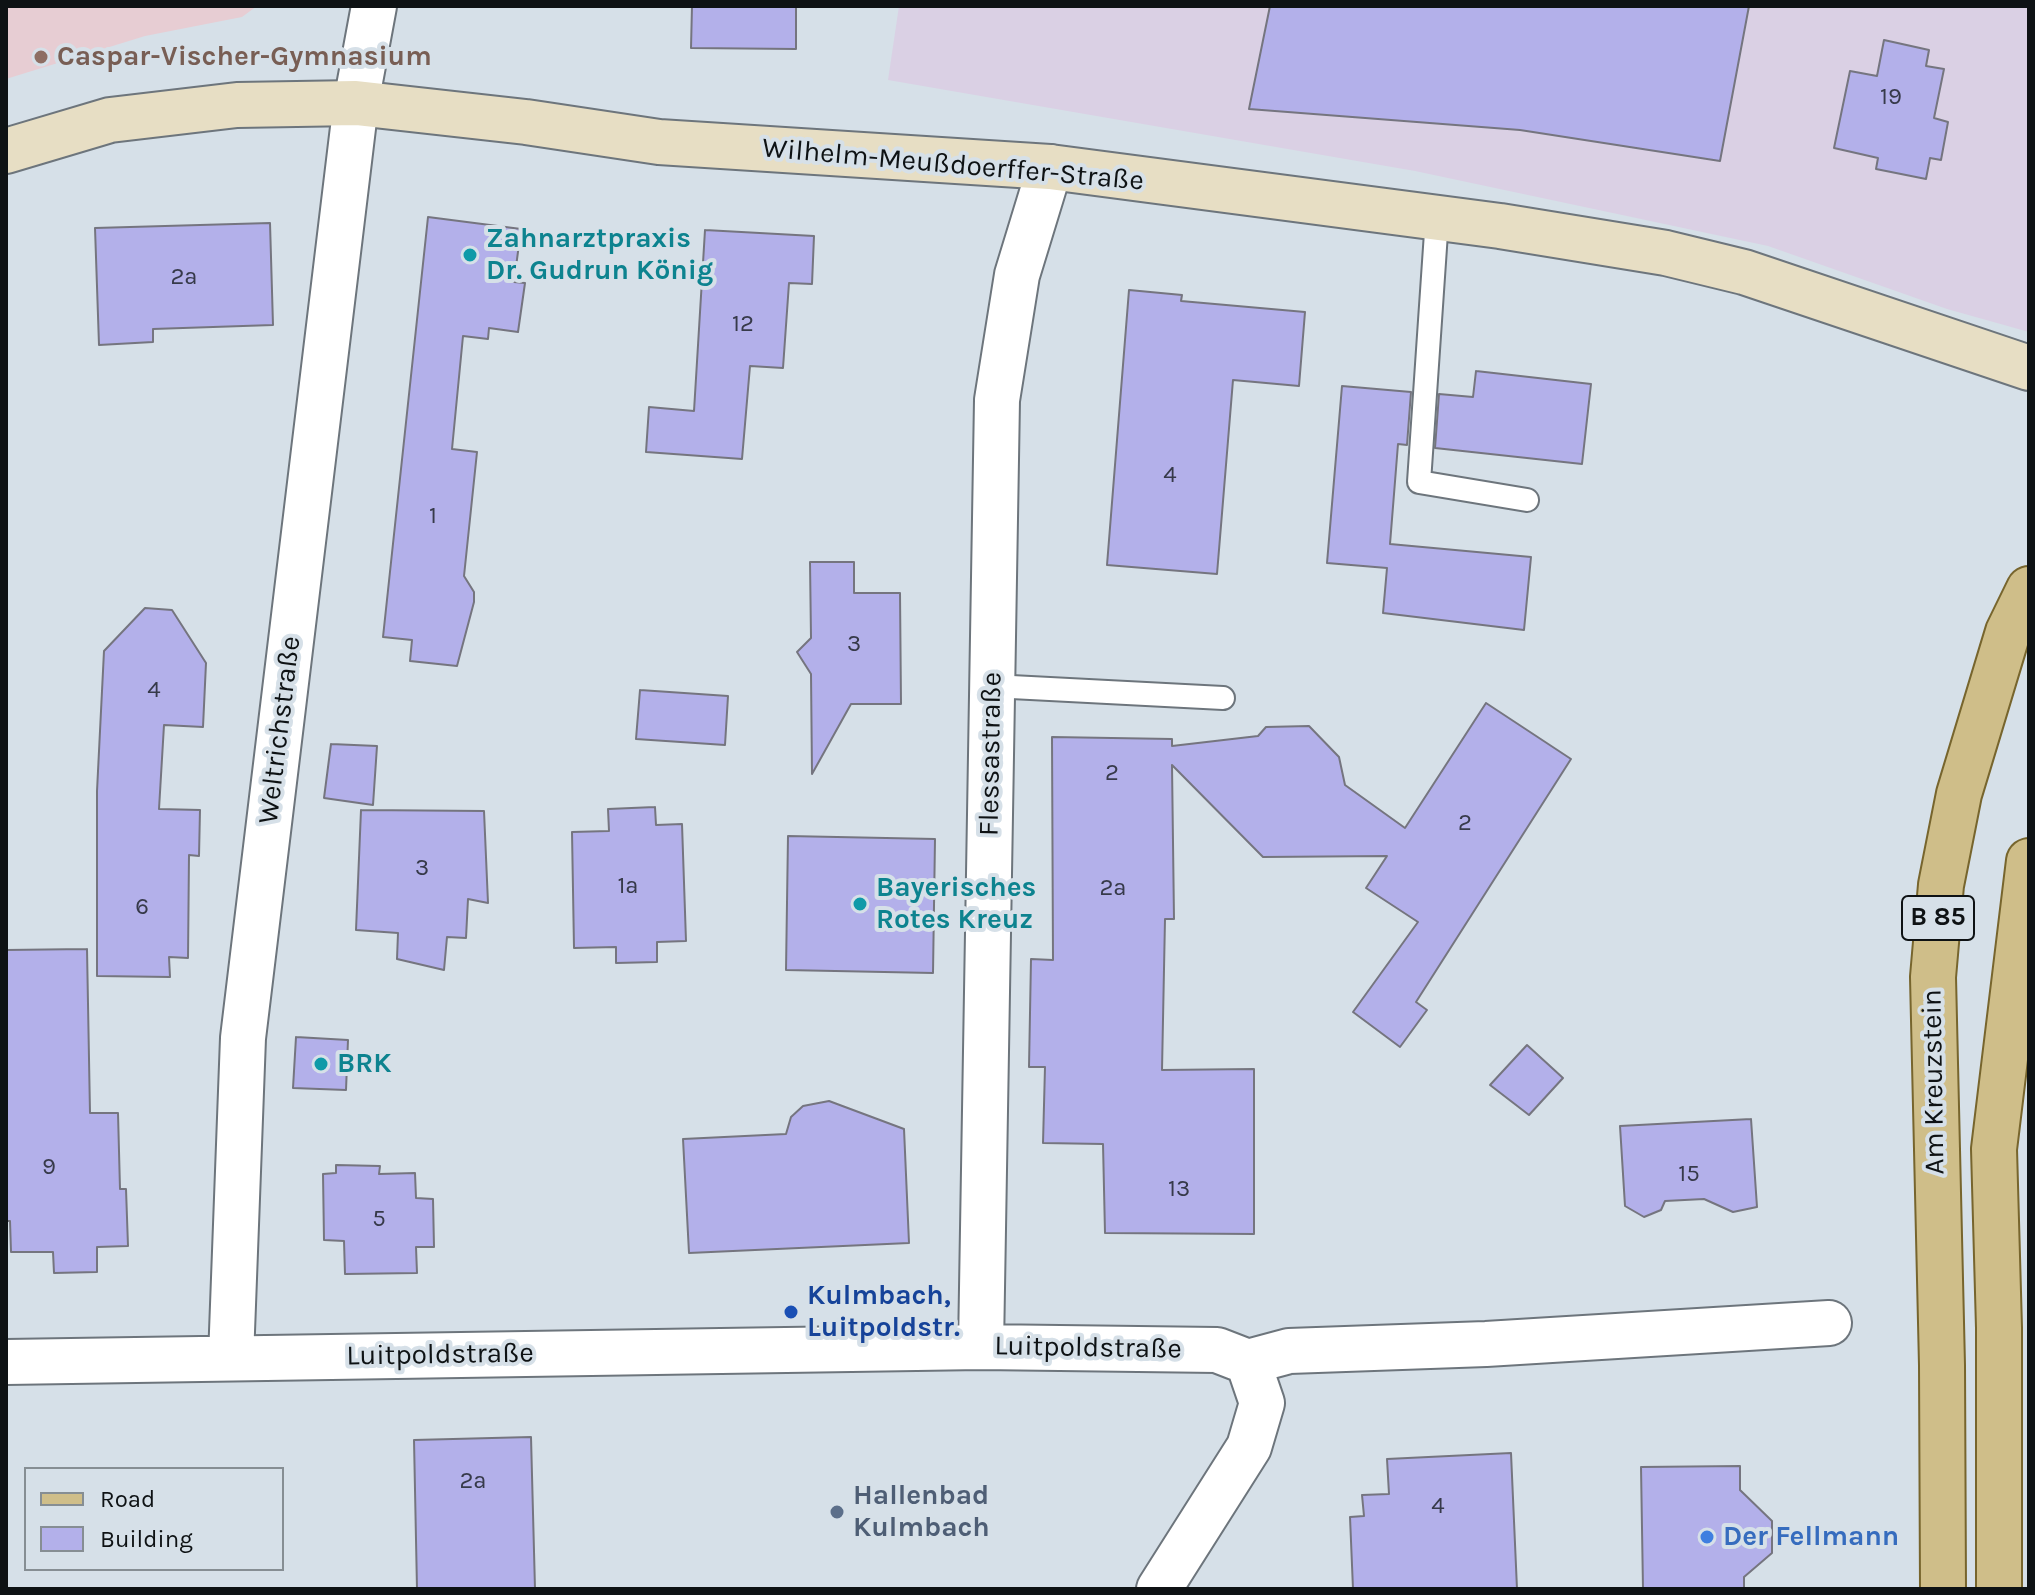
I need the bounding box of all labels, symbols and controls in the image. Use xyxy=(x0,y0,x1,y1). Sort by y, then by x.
place label: Caspar-Vischer-Gymnasium xyxy=(57,40,432,74)
marker: Caspar-Vischer-Gymnasium xyxy=(32,48,50,66)
house number: 19 xyxy=(1880,83,1902,111)
street label: Wilhelm-Meußdoerffer-Straße xyxy=(761,132,1145,198)
place label: Zahnarztpraxis Dr. Gudrun König xyxy=(486,222,713,288)
marker: Zahnarztpraxis Dr. Gudrun König xyxy=(461,246,479,264)
house number: 2a xyxy=(170,263,198,291)
house number: 12 xyxy=(732,310,754,338)
house number: 4 xyxy=(1163,461,1177,489)
house number: 1 xyxy=(429,502,437,530)
house number: 3 xyxy=(847,630,861,658)
street label: Weltrichstraße xyxy=(252,634,308,826)
street label: Flessastraße xyxy=(973,672,1009,836)
house number: 4 xyxy=(147,676,161,704)
house number: 2 xyxy=(1105,759,1119,787)
house number: 2 xyxy=(1458,809,1472,837)
house number: 3 xyxy=(415,854,429,882)
place label: Bayerisches Rotes Kreuz xyxy=(876,871,1036,937)
house number: 1a xyxy=(617,872,639,900)
house number: 2a xyxy=(1099,874,1127,902)
house number: 6 xyxy=(135,893,149,921)
marker: Bayerisches Rotes Kreuz xyxy=(851,895,869,913)
road number: B 85 xyxy=(1902,896,1974,940)
street label: Am Kreuzstein xyxy=(1916,989,1952,1175)
place label: BRK xyxy=(337,1047,391,1081)
marker: BRK xyxy=(312,1055,330,1073)
house number: 9 xyxy=(42,1153,56,1181)
house number: 15 xyxy=(1678,1160,1700,1188)
house number: 13 xyxy=(1168,1175,1190,1203)
house number: 5 xyxy=(372,1205,386,1233)
place label: Kulmbach, Luitpoldstr. xyxy=(807,1279,960,1345)
marker: Kulmbach, Luitpoldstr. xyxy=(782,1303,800,1321)
street label: Luitpoldstraße xyxy=(994,1330,1182,1366)
street label: Luitpoldstraße xyxy=(346,1337,534,1373)
legend xyxy=(24,1467,284,1571)
house number: 2a xyxy=(459,1467,487,1495)
place label: Hallenbad Kulmbach xyxy=(853,1479,990,1545)
text: Road xyxy=(100,1485,155,1513)
house number: 4 xyxy=(1431,1492,1445,1520)
marker: Hallenbad Kulmbach xyxy=(828,1503,846,1521)
place label: Der Fellmann xyxy=(1723,1520,1899,1554)
text: Building xyxy=(100,1525,193,1553)
marker: Der Fellmann xyxy=(1698,1528,1716,1546)

